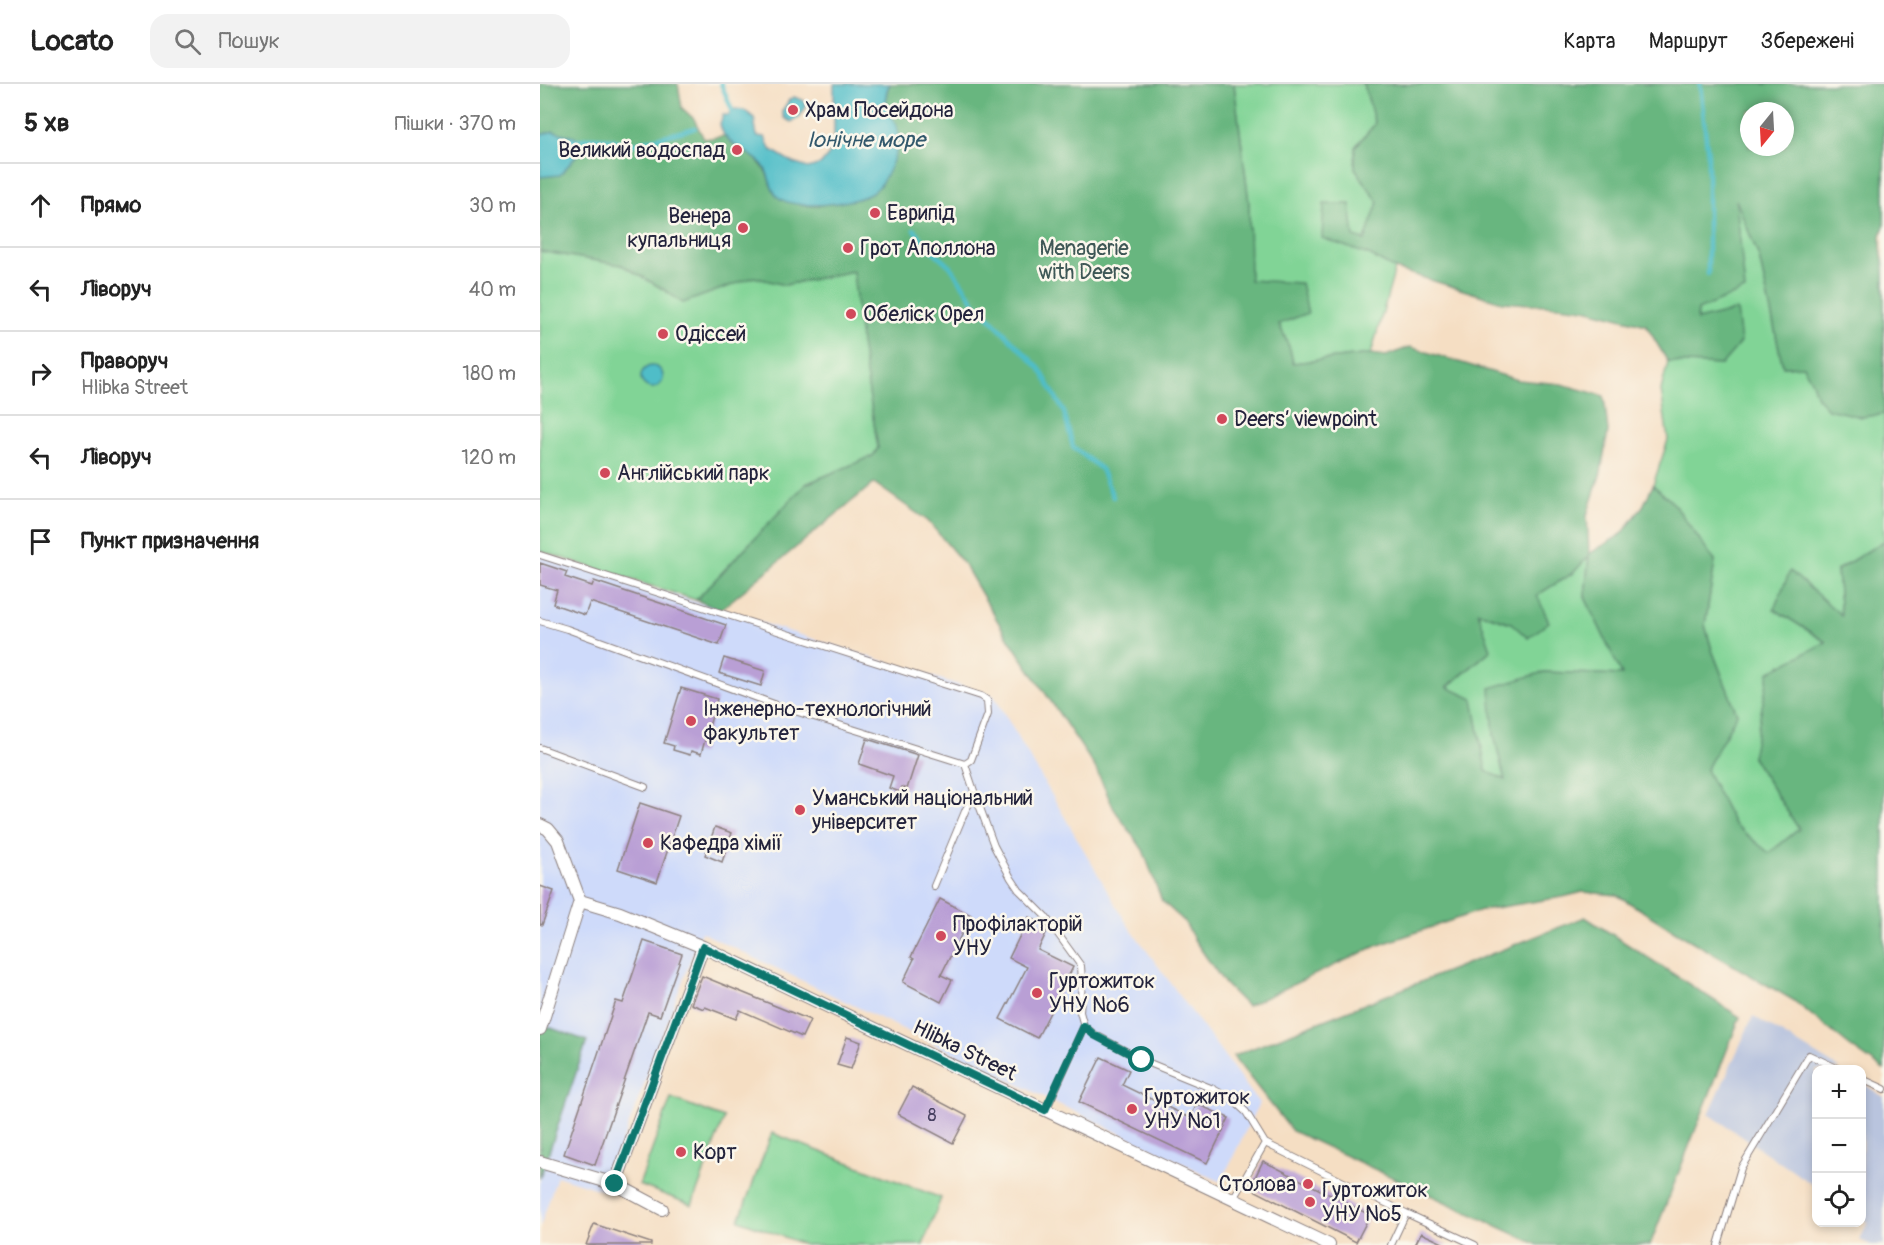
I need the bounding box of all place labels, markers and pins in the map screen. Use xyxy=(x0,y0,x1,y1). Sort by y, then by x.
place label: Храм Посейдона xyxy=(805,97,953,124)
marker: Храм Посейдона xyxy=(786,103,800,117)
place label: Великий водоспад xyxy=(558,137,725,164)
marker: Великий водоспад xyxy=(730,143,744,157)
place label: Еврипід xyxy=(887,200,955,227)
place label: Венера купальниця xyxy=(627,203,731,254)
marker: Еврипід xyxy=(868,206,882,220)
marker: Венера купальниця xyxy=(736,221,750,235)
place label: Грот Аполлона xyxy=(860,235,996,262)
marker: Грот Аполлона xyxy=(841,241,855,255)
place label: Обеліск Орел xyxy=(863,301,984,328)
marker: Обеліск Орел xyxy=(844,307,858,321)
place label: Одіссей xyxy=(675,321,746,348)
marker: Одіссей xyxy=(656,327,670,341)
place label: Deers’ viewpoint xyxy=(1234,406,1377,433)
marker: Deers’ viewpoint xyxy=(1215,412,1229,426)
place label: Англійський парк xyxy=(617,460,770,487)
marker: Англійський парк xyxy=(598,466,612,480)
place label: Інженерно-технологічний факультет xyxy=(703,696,932,747)
marker: Інженерно-технологічний факультет xyxy=(684,714,698,728)
place label: Уманський національний університет xyxy=(811,785,1033,836)
marker: Уманський національний університет xyxy=(793,803,807,817)
place label: Кафедра хімії xyxy=(660,830,783,857)
marker: Кафедра хімії xyxy=(641,836,655,850)
place label: Профілакторій УНУ xyxy=(953,911,1083,962)
marker: Профілакторій УНУ xyxy=(934,929,948,943)
place label: Гуртожиток УНУ №6 xyxy=(1049,968,1155,1019)
marker: Гуртожиток УНУ №6 xyxy=(1030,986,1044,1000)
place label: Гуртожиток УНУ №1 xyxy=(1144,1084,1250,1135)
marker: Гуртожиток УНУ №1 xyxy=(1125,1102,1139,1116)
place label: Корт xyxy=(693,1139,737,1166)
marker: Корт xyxy=(674,1145,688,1159)
place label: Столова xyxy=(1219,1171,1296,1198)
marker: Столова xyxy=(1301,1177,1315,1191)
place label: Гуртожиток УНУ №5 xyxy=(1322,1177,1428,1228)
marker: Гуртожиток УНУ №5 xyxy=(1303,1195,1317,1209)

